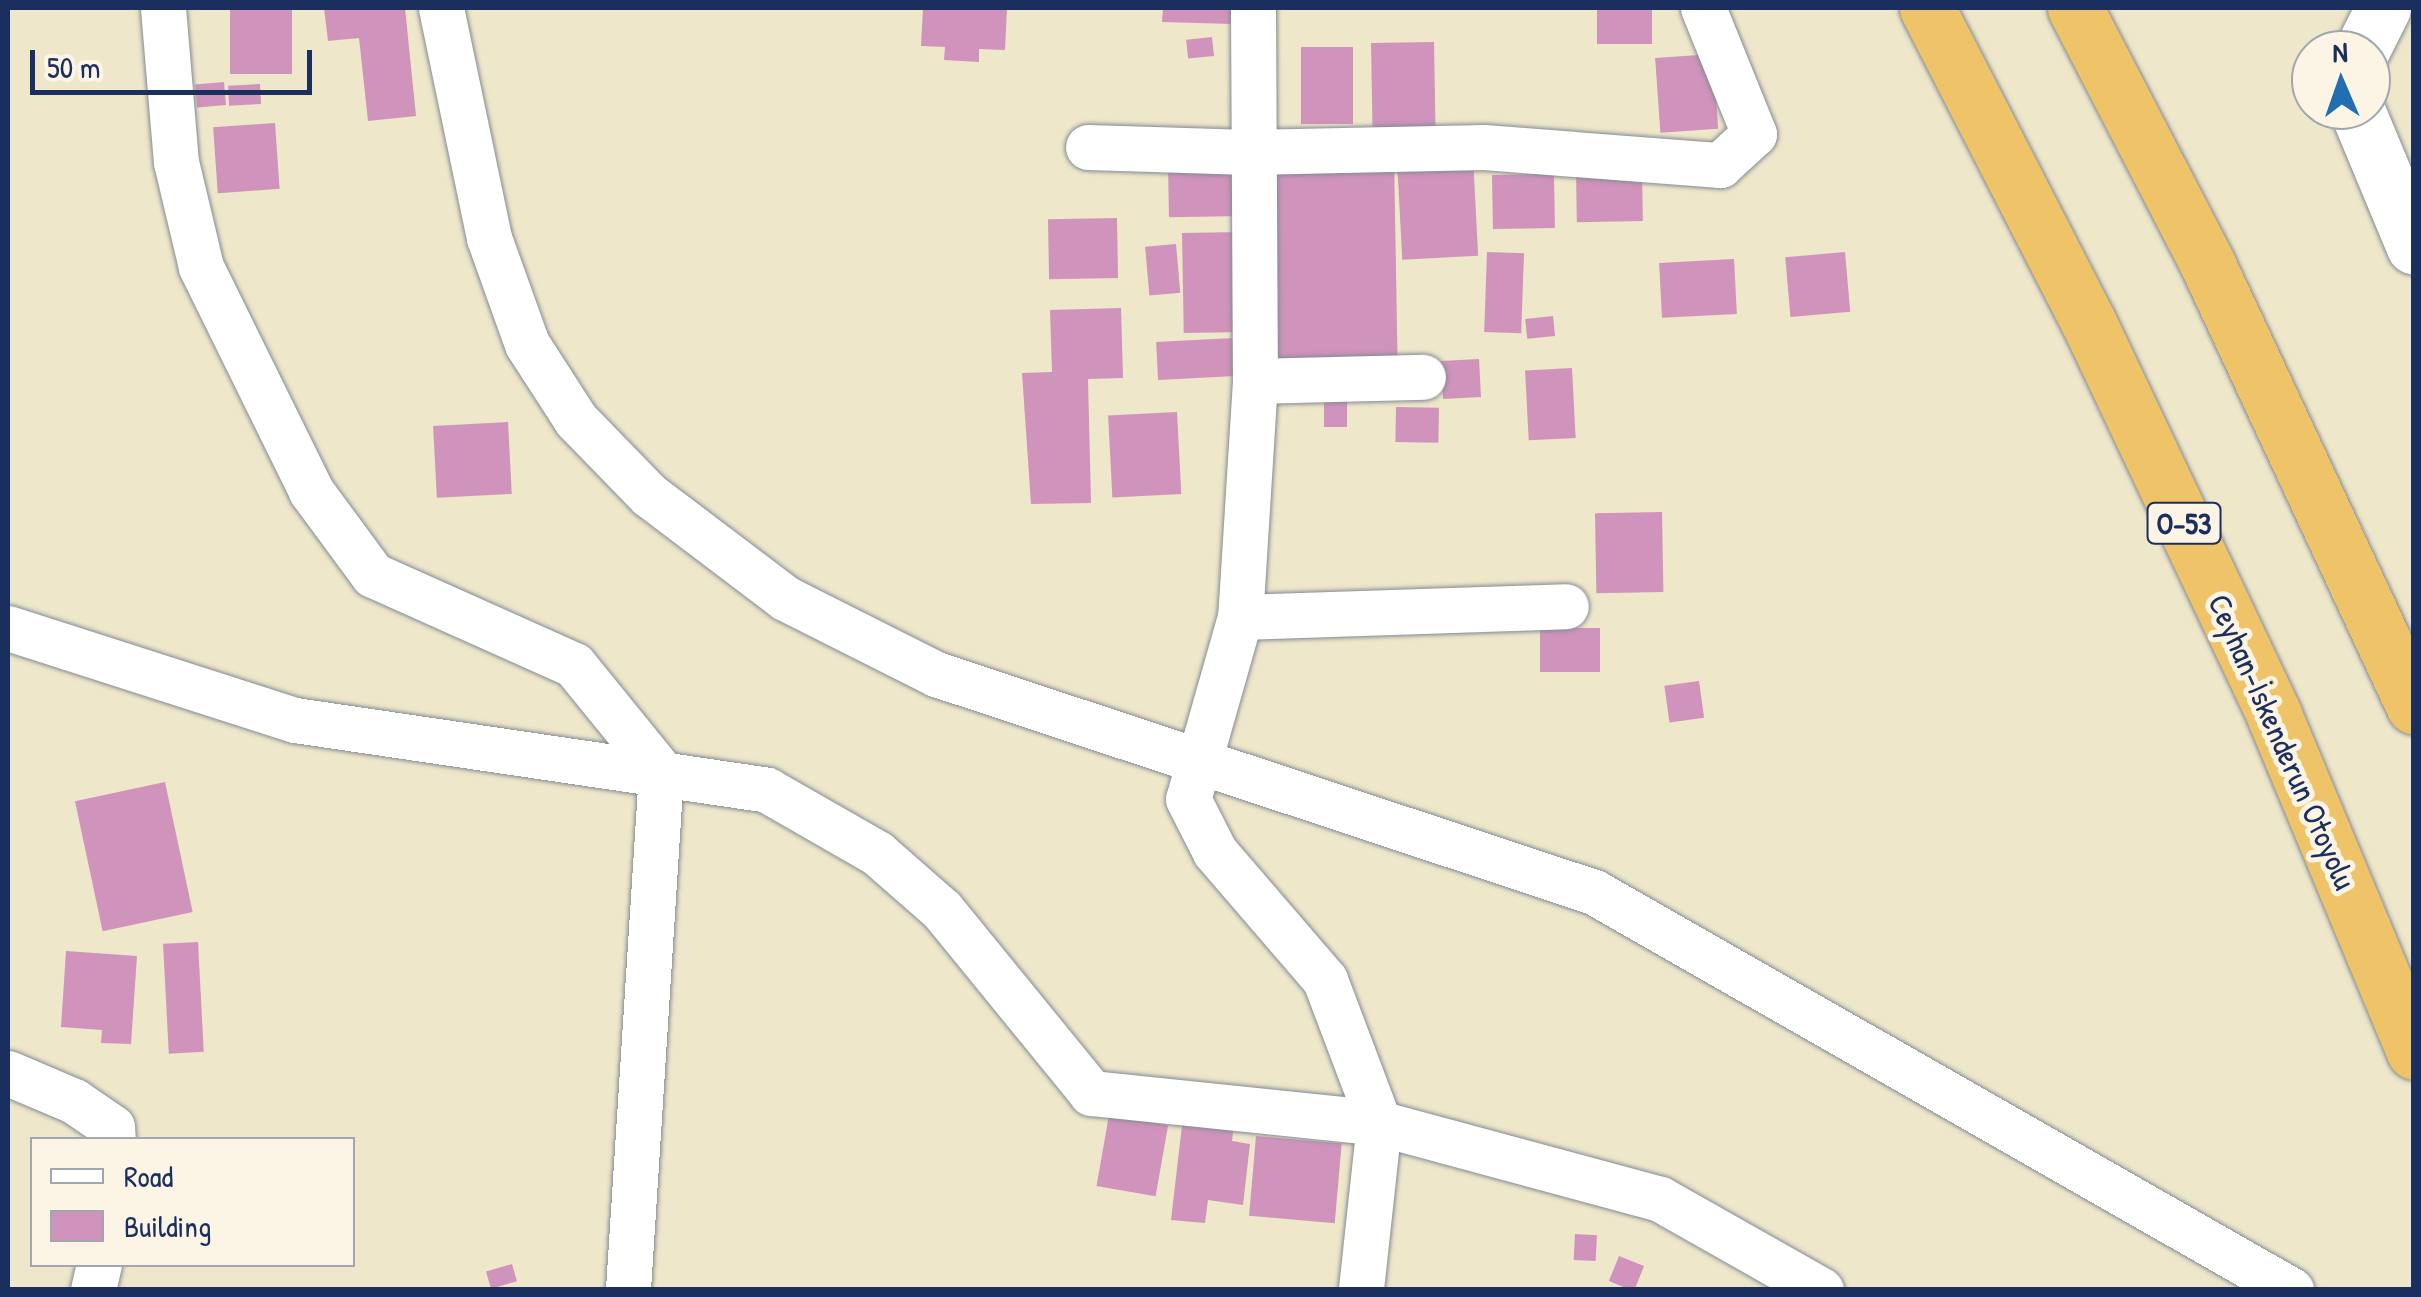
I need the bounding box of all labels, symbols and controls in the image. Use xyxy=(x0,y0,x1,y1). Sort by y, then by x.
scale bar xyxy=(35,30,318,92)
north arrow xyxy=(2291,30,2391,130)
text: N xyxy=(2332,33,2348,71)
text: 50 m xyxy=(47,47,100,87)
road number: O-53 xyxy=(2146,498,2222,548)
street label: Ceyhan-İskenderun Otoyolu xyxy=(2200,588,2364,896)
legend xyxy=(30,1137,355,1267)
text: Road xyxy=(124,1156,173,1196)
text: Building xyxy=(124,1206,211,1246)

